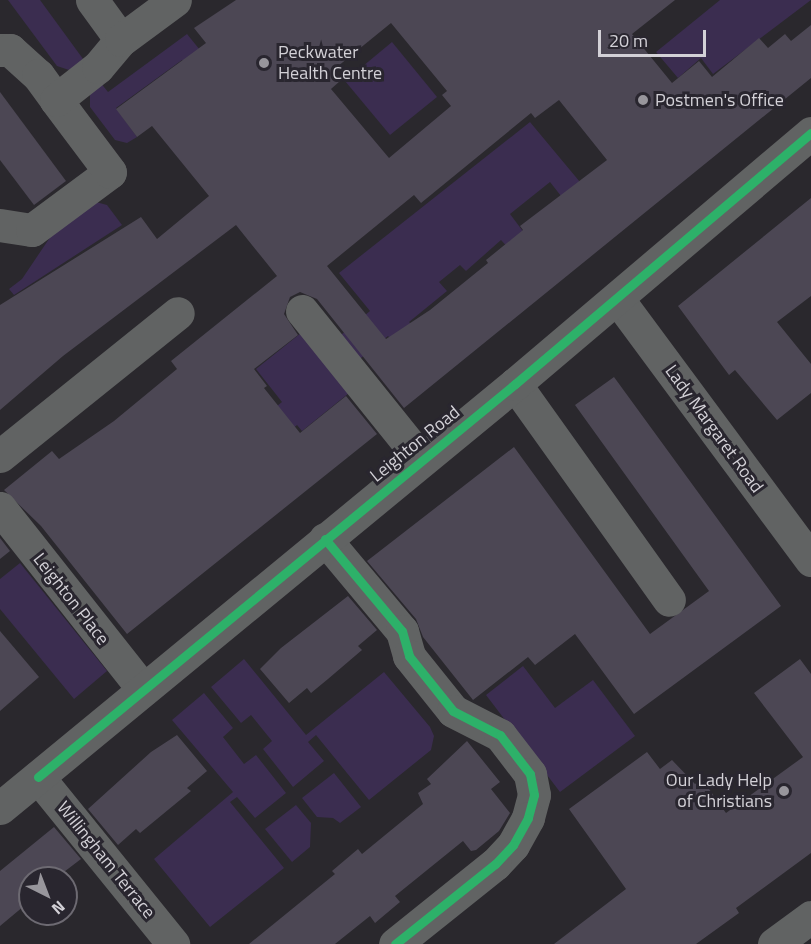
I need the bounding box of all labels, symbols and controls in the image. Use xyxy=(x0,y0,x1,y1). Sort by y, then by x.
scale bar xyxy=(601,18,709,56)
text: 20 m xyxy=(609,27,648,54)
place label: Peckwater Health Centre xyxy=(278,42,382,84)
marker: Peckwater Health Centre xyxy=(255,54,273,72)
place label: Postmen's Office xyxy=(655,89,784,111)
marker: Postmen's Office xyxy=(636,93,650,107)
street label: Lady Margaret Road xyxy=(660,361,768,497)
street label: Leighton Road xyxy=(366,401,464,487)
street label: Leighton Place xyxy=(28,549,114,649)
place label: Our Lady Help of Christians xyxy=(666,770,772,812)
marker: Our Lady Help of Christians xyxy=(777,784,791,798)
street label: Willingham Terrace xyxy=(52,797,160,923)
north arrow xyxy=(18,866,78,926)
text: N xyxy=(47,895,71,921)

